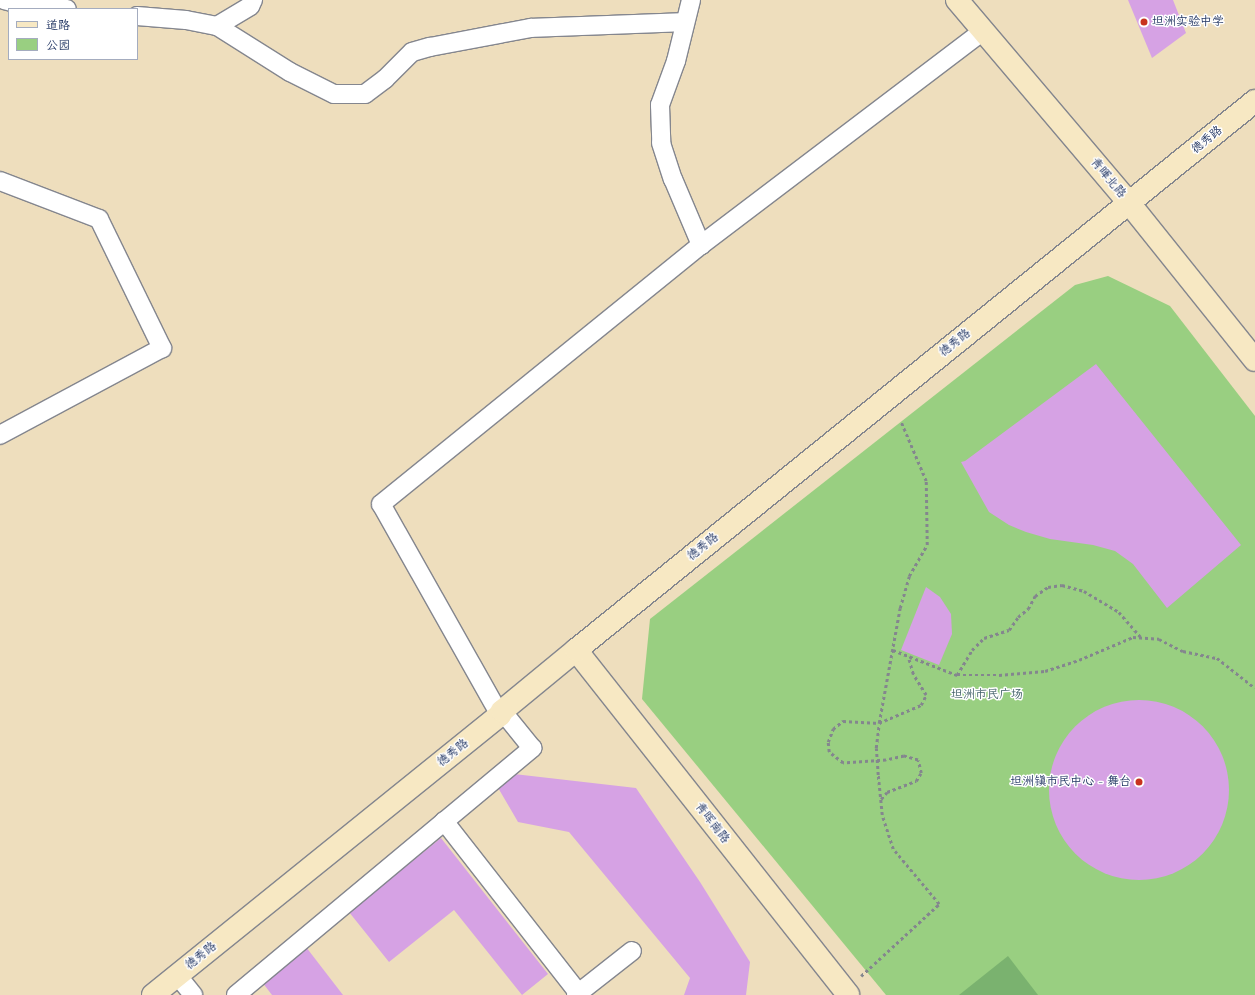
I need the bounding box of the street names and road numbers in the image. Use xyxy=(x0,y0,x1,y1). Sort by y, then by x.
street label: 德秀路 xyxy=(1188,123,1226,157)
street label: 青暉北路 xyxy=(1087,155,1129,201)
street label: 德秀路 xyxy=(936,326,974,360)
street label: 德秀路 xyxy=(684,530,722,564)
street label: 德秀路 xyxy=(434,736,472,770)
street label: 青晖南路 xyxy=(692,800,732,846)
street label: 德秀路 xyxy=(182,939,220,973)

